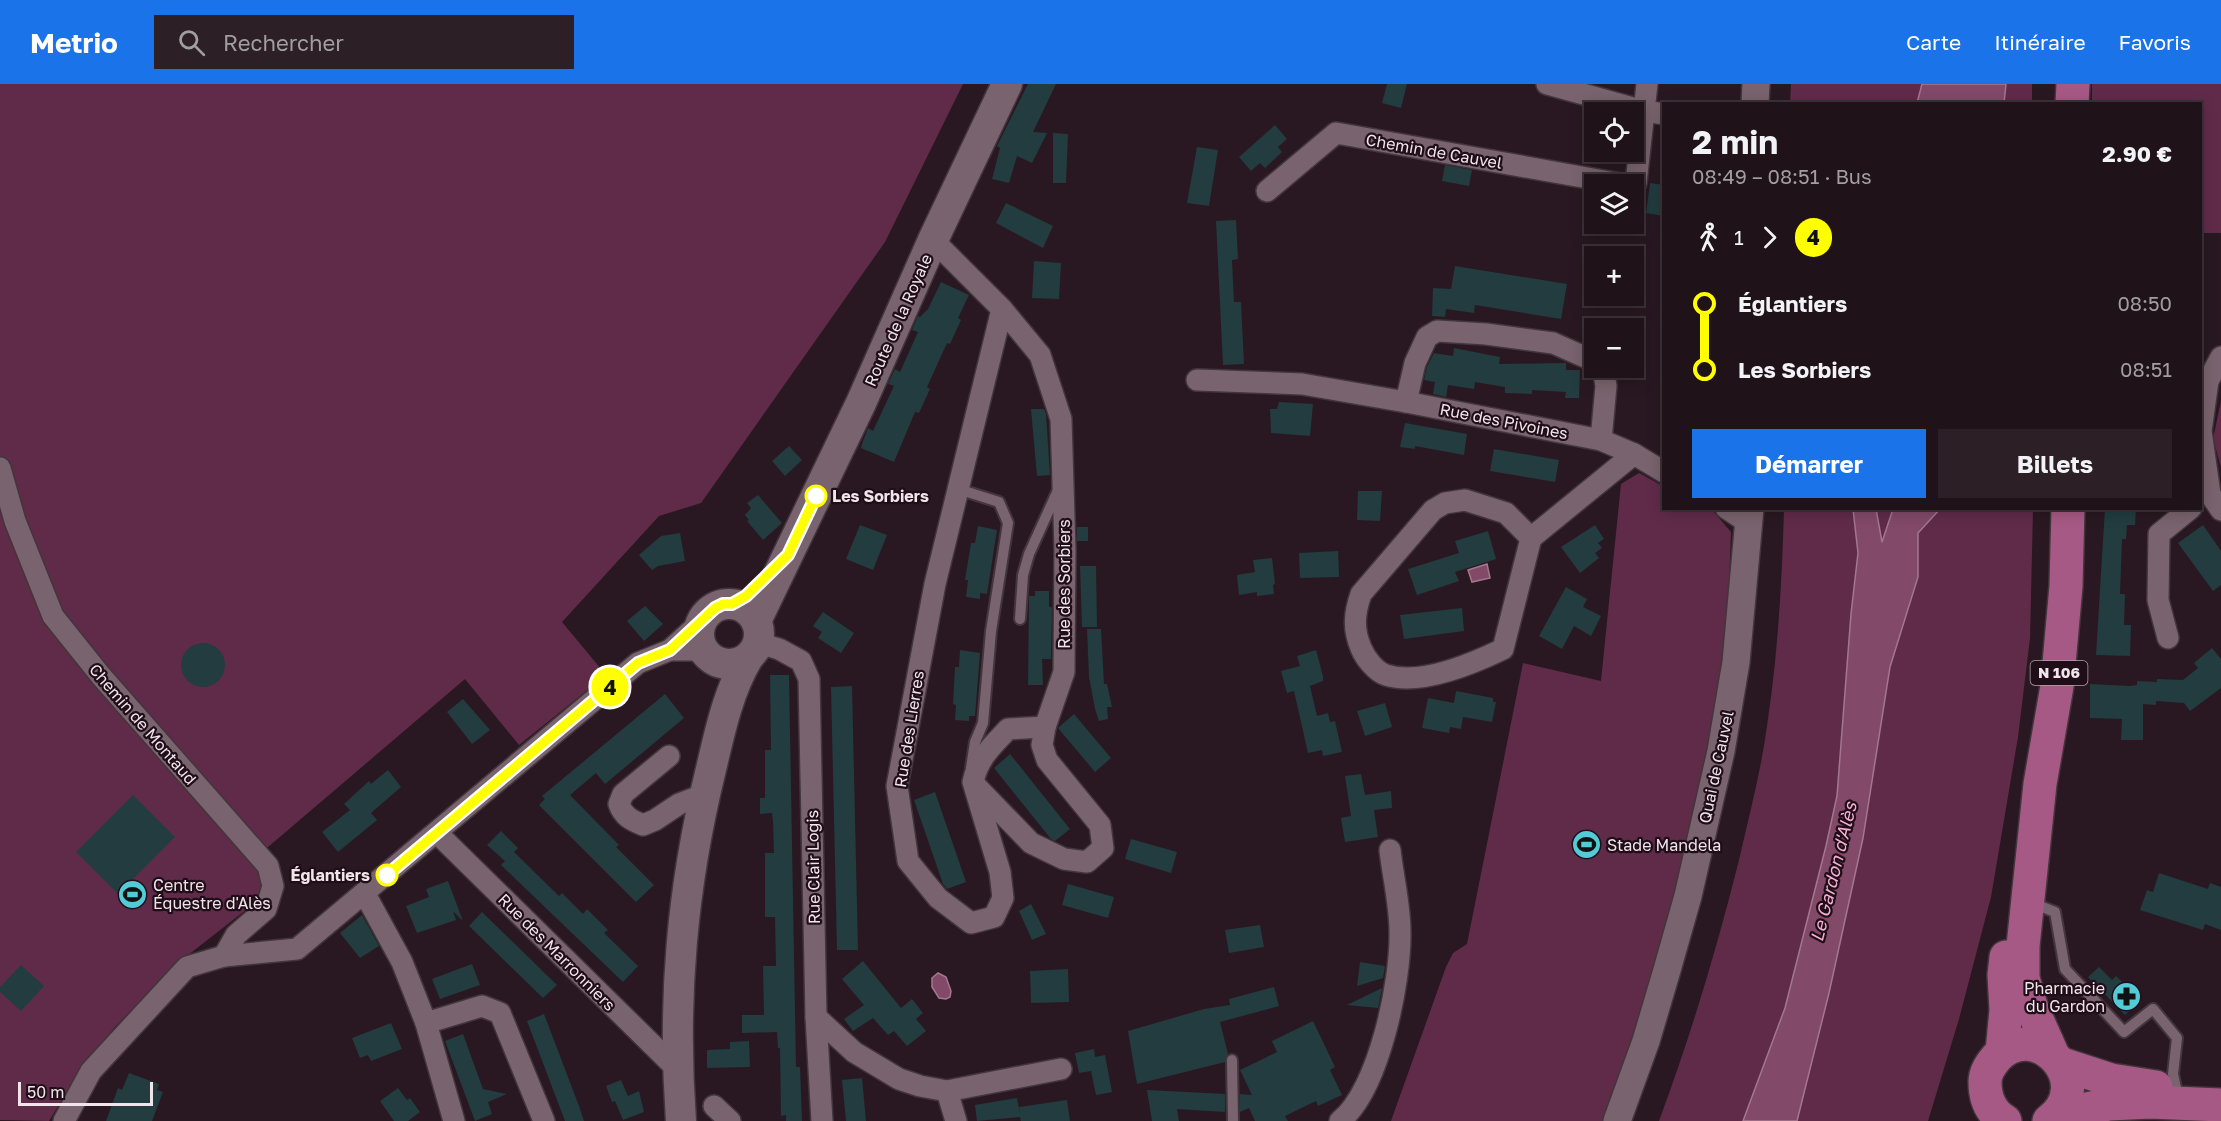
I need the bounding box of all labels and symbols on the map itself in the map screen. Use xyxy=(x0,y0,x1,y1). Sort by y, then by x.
street label: Chemin de Cauvel xyxy=(1364,129,1504,173)
street label: Route de la Royale xyxy=(860,251,936,389)
street label: Rue des Pivoines xyxy=(1438,399,1570,443)
marker: Les Sorbiers xyxy=(805,485,827,507)
place label: Les Sorbiers xyxy=(832,486,929,506)
street label: Rue des Sorbiers xyxy=(1054,519,1074,649)
street label: Chemin de Montaud xyxy=(85,660,201,788)
road number: N 106 xyxy=(2030,661,2088,685)
line badge: 4 xyxy=(590,668,630,706)
street label: Rue des Lierres xyxy=(890,669,928,789)
street label: Quai de Cauvel xyxy=(1694,709,1738,825)
water label: Le Gardon d'Alès xyxy=(1805,798,1861,944)
street label: Rue Clair Logis xyxy=(802,810,824,924)
sports icon: Stade Mandela xyxy=(1570,829,1602,861)
place label: Stade Mandela xyxy=(1607,835,1721,855)
marker: Églantiers xyxy=(376,864,398,886)
place label: Églantiers xyxy=(291,865,370,885)
place label: Centre Équestre d'Alès xyxy=(153,875,271,913)
sports icon: Centre Équestre d'Alès xyxy=(116,878,148,910)
street label: Rue des Marronniers xyxy=(494,889,620,1015)
place label: Pharmacie du Gardon xyxy=(2024,978,2105,1016)
pharmacy icon: Pharmacie du Gardon xyxy=(2110,981,2142,1013)
scale bar xyxy=(18,1079,153,1106)

